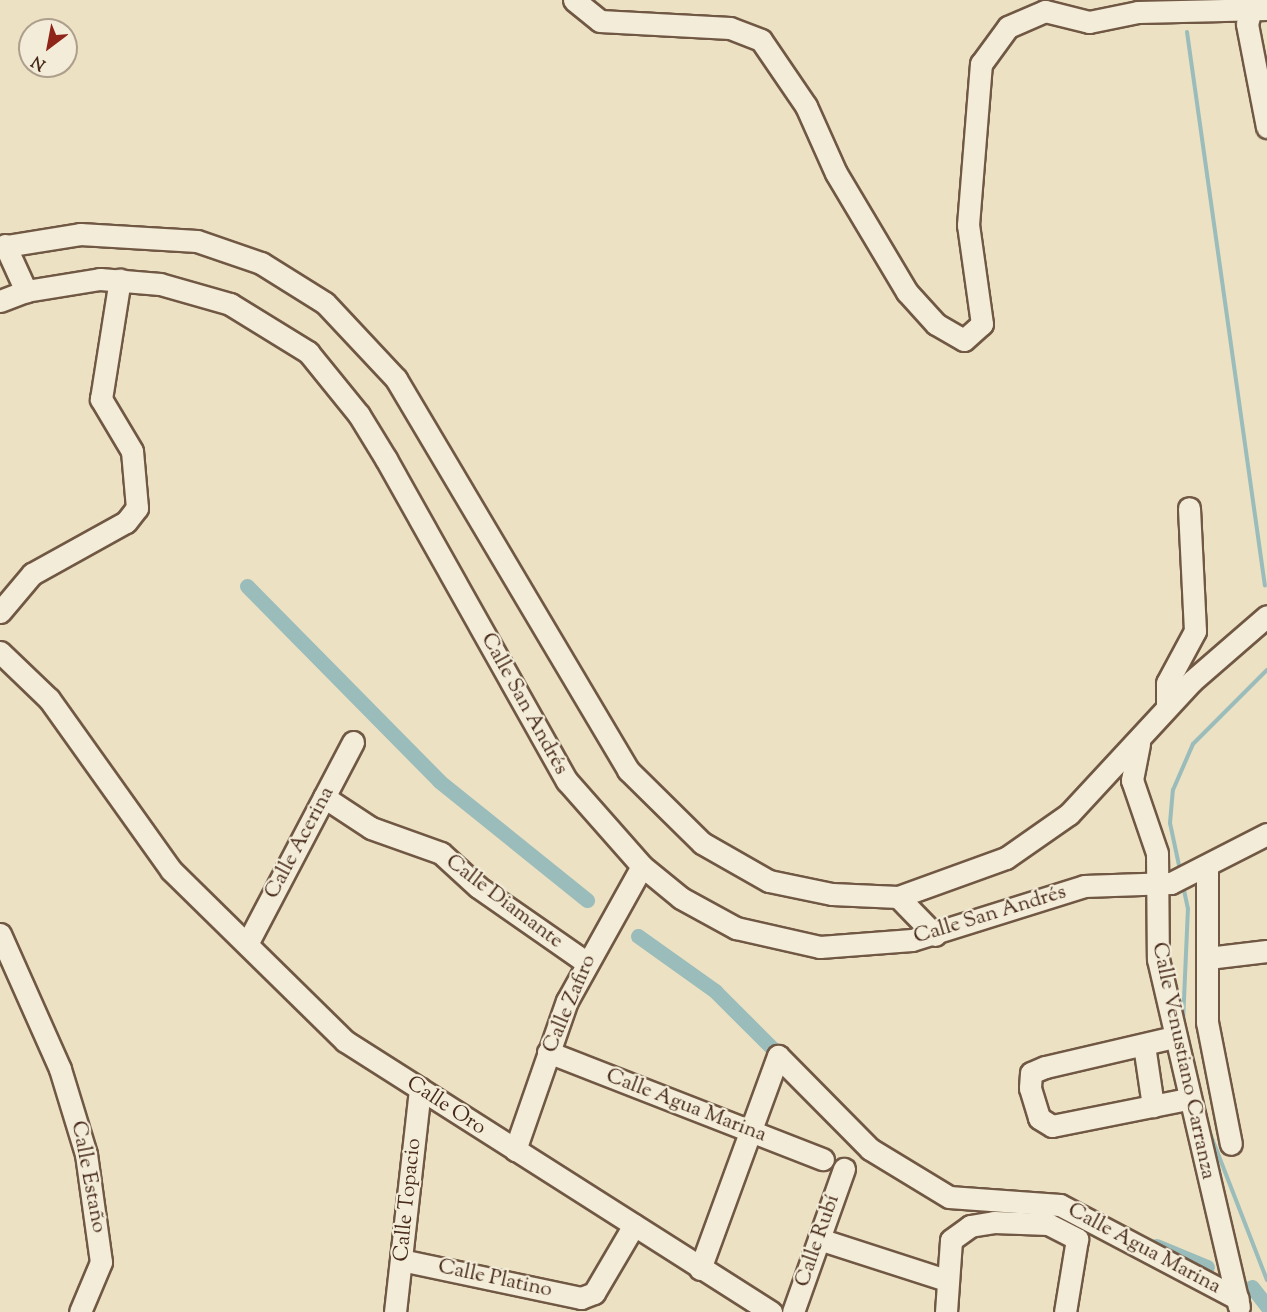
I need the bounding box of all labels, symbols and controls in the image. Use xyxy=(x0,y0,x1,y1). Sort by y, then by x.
north arrow xyxy=(18,18,78,78)
text: N xyxy=(28,49,51,75)
street label: Calle San Andrés xyxy=(475,629,573,779)
street label: Calle Acerina xyxy=(260,783,340,903)
street label: Calle Diamante xyxy=(440,850,568,954)
street label: Calle San Andrés xyxy=(911,880,1069,950)
street label: Calle Venustiano Carranza xyxy=(1146,940,1220,1182)
street label: Calle Zafiro xyxy=(538,951,602,1057)
street label: Calle Agua Marina xyxy=(602,1064,770,1148)
street label: Calle Oro xyxy=(402,1071,490,1141)
street label: Calle Estaño xyxy=(65,1119,111,1235)
street label: Calle Topacio xyxy=(389,1137,427,1263)
street label: Calle Rubí xyxy=(790,1192,846,1290)
street label: Calle Agua Marina xyxy=(1063,1198,1225,1300)
street label: Calle Platino xyxy=(436,1255,554,1303)

